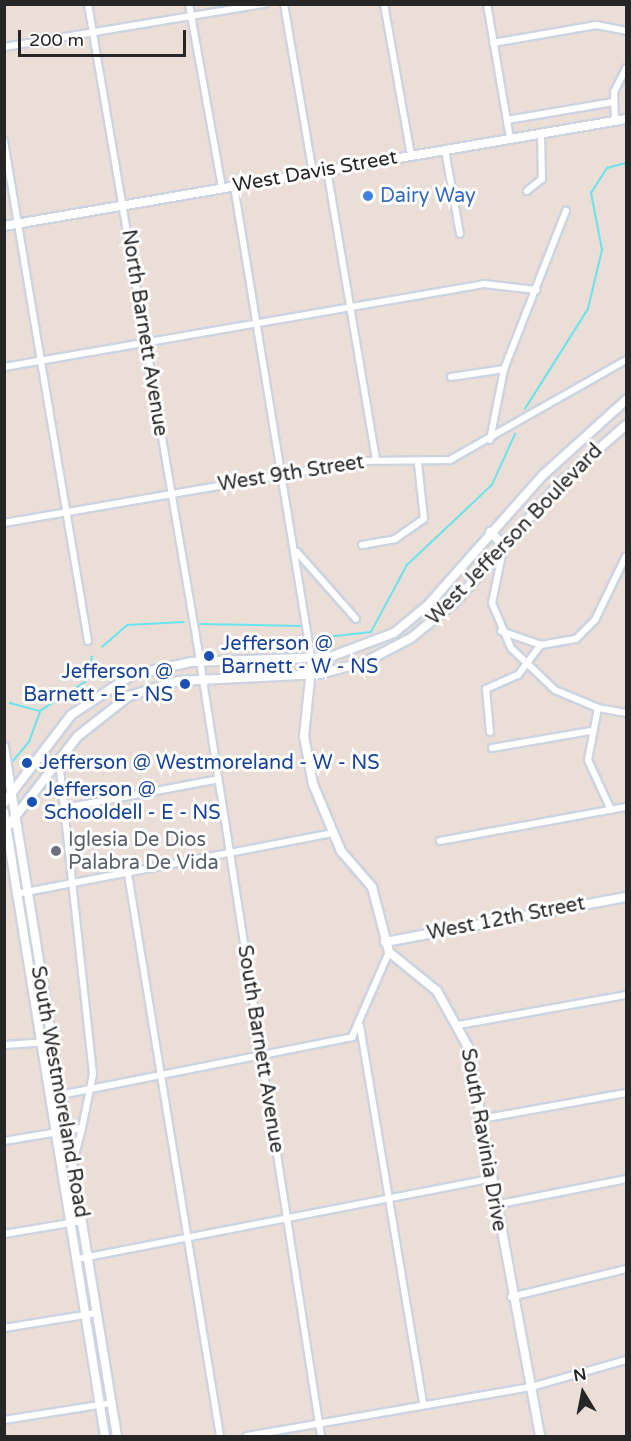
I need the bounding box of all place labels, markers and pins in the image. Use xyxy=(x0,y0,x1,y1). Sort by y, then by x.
place label: Dairy Way xyxy=(380,184,476,208)
marker: Dairy Way xyxy=(361,189,375,203)
place label: Jefferson @ Barnett - W - NS xyxy=(221,632,378,679)
marker: Jefferson @ Barnett - W - NS xyxy=(202,649,216,663)
place label: Jefferson @ Barnett - E - NS xyxy=(23,660,173,707)
marker: Jefferson @ Barnett - E - NS xyxy=(178,677,192,691)
place label: Jefferson @ Westmoreland - W - NS xyxy=(39,751,380,775)
marker: Jefferson @ Westmoreland - W - NS xyxy=(20,756,34,770)
place label: Jefferson @ Schooldell - E - NS xyxy=(44,778,221,825)
marker: Jefferson @ Schooldell - E - NS xyxy=(25,795,39,809)
place label: Iglesia De Dios Palabra De Vida xyxy=(68,828,219,875)
marker: Iglesia De Dios Palabra De Vida xyxy=(49,844,63,858)

